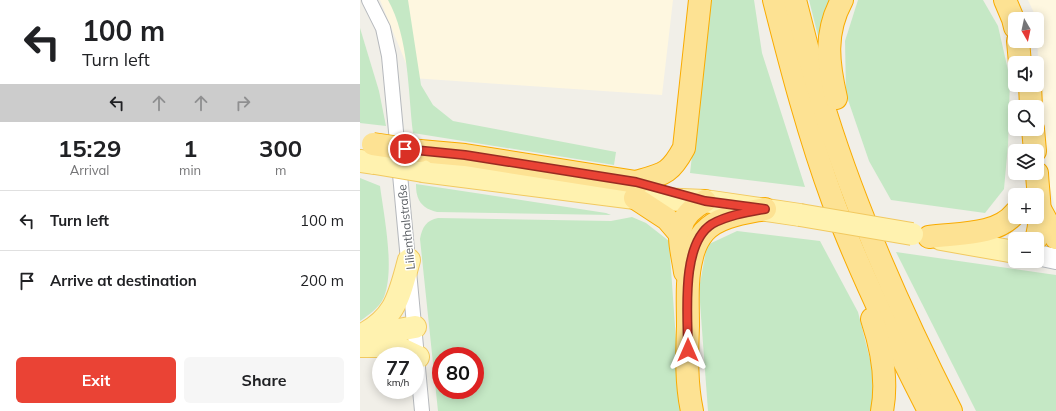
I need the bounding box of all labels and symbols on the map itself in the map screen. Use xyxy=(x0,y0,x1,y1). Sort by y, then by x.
north arrow xyxy=(1008,12,1044,48)
pin xyxy=(388,132,422,166)
street label: Lilienthalstraße xyxy=(394,184,418,270)
position arrow xyxy=(667,329,709,371)
speed limit sign: 80 xyxy=(432,347,484,399)

